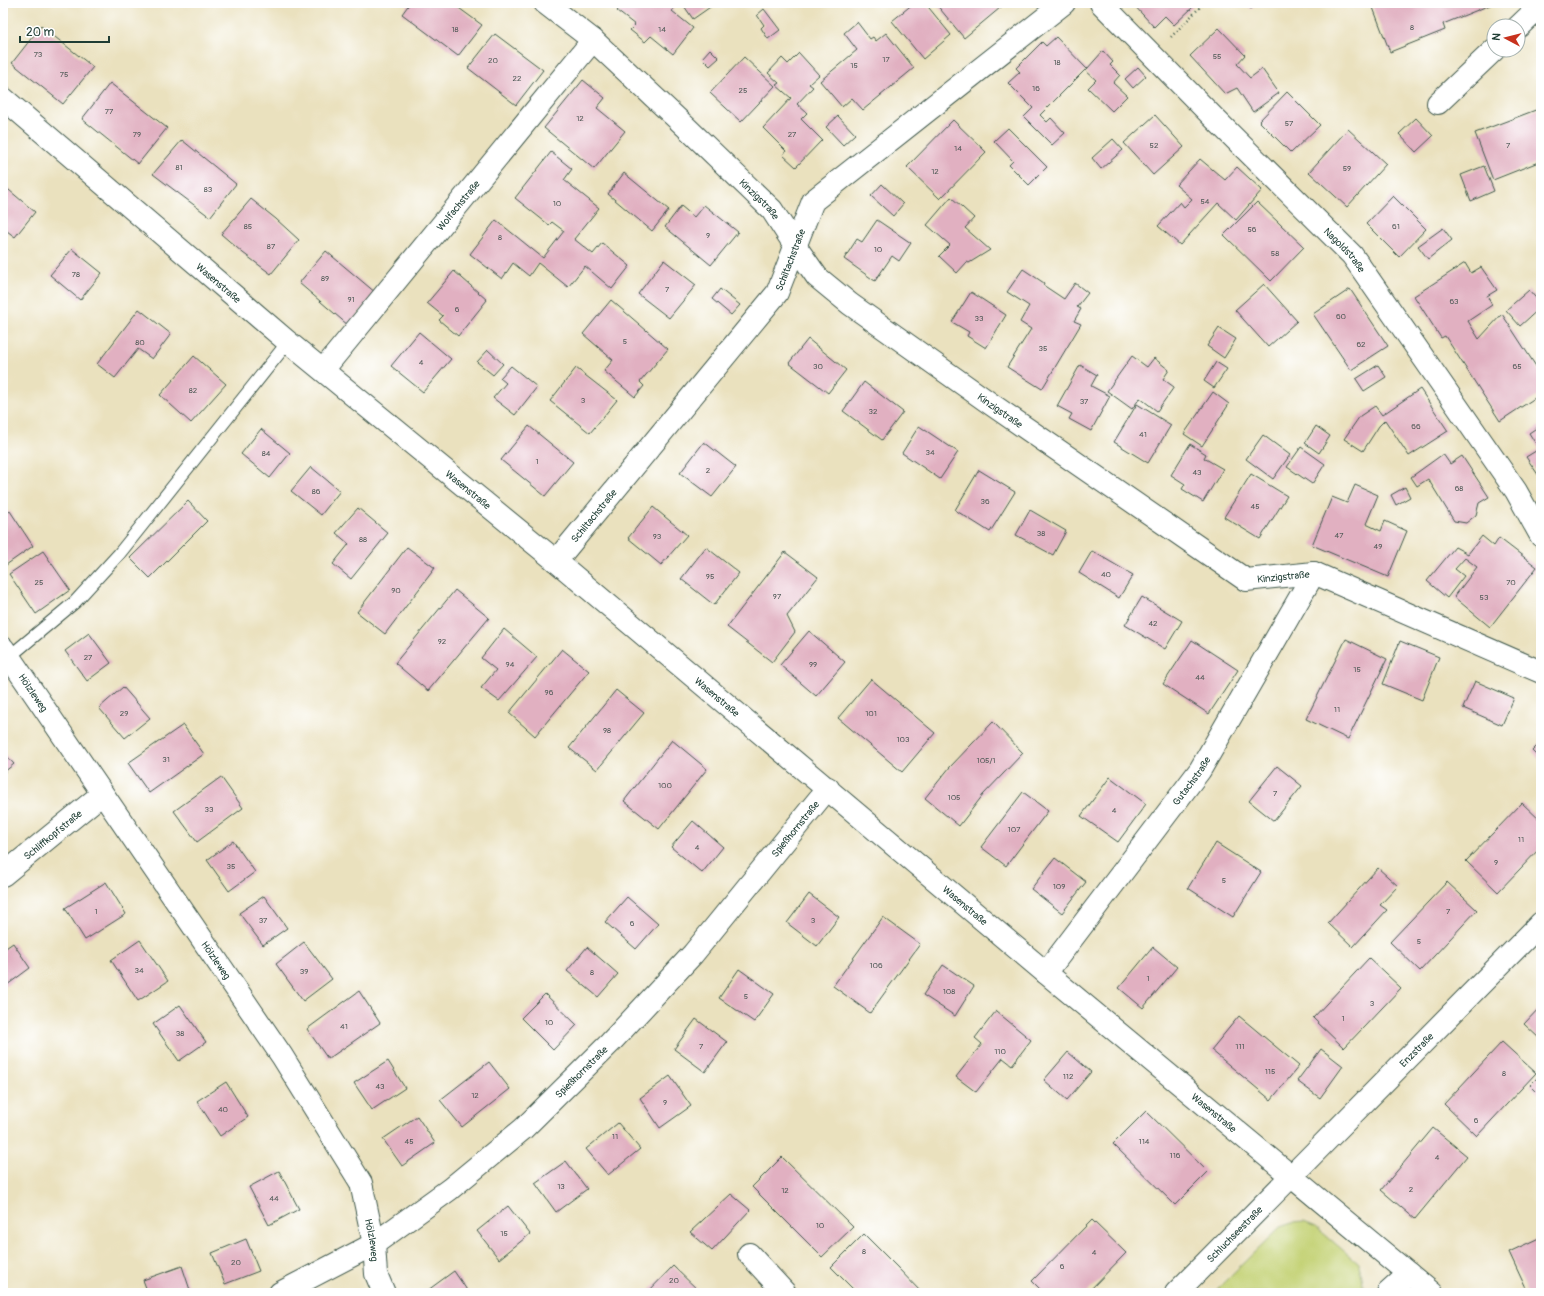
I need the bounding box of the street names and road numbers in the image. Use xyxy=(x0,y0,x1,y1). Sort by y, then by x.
street label: Kinzigstraße xyxy=(736,177,782,222)
street label: Wolfachstraße xyxy=(435,178,483,233)
street label: Nagoldstraße xyxy=(1321,226,1367,275)
street label: Schiltachstraße xyxy=(773,227,808,293)
street label: Wasenstraße xyxy=(193,261,243,306)
street label: Kinzigstraße xyxy=(975,391,1025,431)
street label: Wasenstraße xyxy=(443,468,493,512)
street label: Schiltachstraße xyxy=(569,487,620,545)
street label: Kinzigstraße xyxy=(1257,568,1310,586)
street label: Hölzleweg xyxy=(15,672,50,714)
street label: Wasenstraße xyxy=(692,675,742,720)
street label: Gutachstraße xyxy=(1170,755,1214,808)
street label: Spießhornstraße xyxy=(769,799,822,860)
street label: Schliffkopfstraße xyxy=(22,808,85,863)
street label: Wasenstraße xyxy=(940,884,990,928)
street label: Hölzleweg xyxy=(198,939,233,982)
street label: Enzstraße xyxy=(1397,1031,1436,1070)
street label: Spießhornstraße xyxy=(553,1044,611,1101)
street label: Wasenstraße xyxy=(1189,1091,1239,1135)
street label: Schluchseestraße xyxy=(1205,1204,1265,1265)
street label: Hölzleweg xyxy=(362,1218,380,1262)

